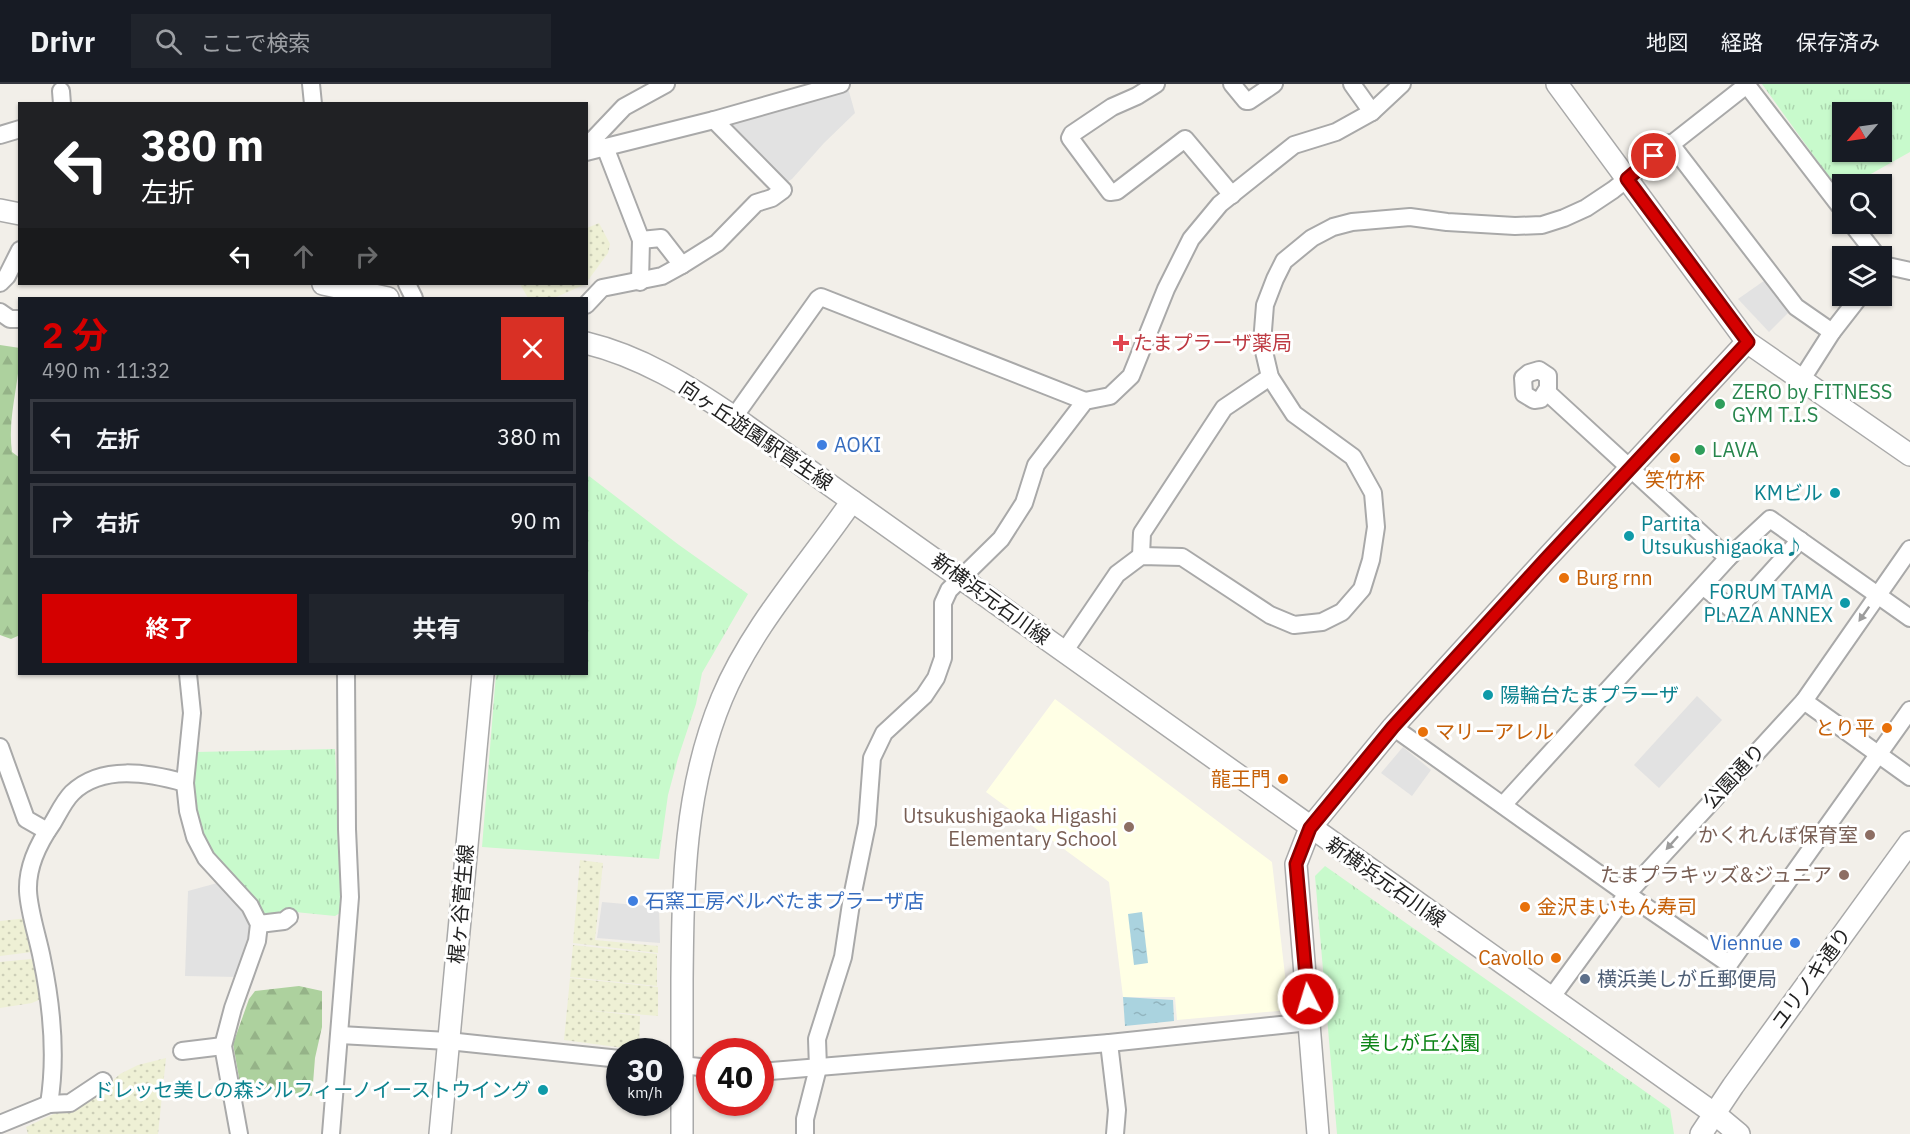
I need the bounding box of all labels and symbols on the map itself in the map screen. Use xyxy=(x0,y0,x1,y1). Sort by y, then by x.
north arrow xyxy=(1832,102,1892,162)
pin xyxy=(1628,130,1679,181)
place label: たまプラーザ薬局 xyxy=(1133,329,1292,356)
marker: たまプラーザ薬局 xyxy=(1114,336,1128,350)
street label: 向ヶ丘遊園駅菅生線 xyxy=(674,373,838,496)
place label: ZERO by FITNESS GYM T.I.S xyxy=(1732,378,1892,428)
marker: ZERO by FITNESS GYM T.I.S xyxy=(1713,397,1727,411)
place label: AOKI xyxy=(834,431,881,458)
place label: LAVA xyxy=(1712,436,1759,463)
marker: AOKI xyxy=(815,438,829,452)
marker: LAVA xyxy=(1693,443,1707,457)
marker: 笑竹杯 xyxy=(1668,451,1682,465)
place label: 笑竹杯 xyxy=(1645,466,1705,493)
place label: KMビル xyxy=(1754,479,1823,506)
marker: KMビル xyxy=(1828,486,1842,500)
place label: Partita Utsukushigaoka♪ xyxy=(1641,510,1804,560)
marker: Partita Utsukushigaoka♪ xyxy=(1622,529,1636,543)
street label: 新横浜元石川線 xyxy=(927,547,1056,651)
place label: Burg rnn xyxy=(1576,564,1653,591)
marker: Burg rnn xyxy=(1557,571,1571,585)
place label: FORUM TAMA PLAZA ANNEX xyxy=(1704,578,1833,628)
marker: FORUM TAMA PLAZA ANNEX xyxy=(1838,596,1852,610)
one-way arrow xyxy=(1858,605,1870,621)
place label: 陽輪台たまプラーザ xyxy=(1500,681,1679,708)
marker: 陽輪台たまプラーザ xyxy=(1481,688,1495,702)
place label: とり平 xyxy=(1815,714,1875,741)
place label: マリーアレル xyxy=(1435,718,1554,745)
marker: とり平 xyxy=(1880,721,1894,735)
marker: マリーアレル xyxy=(1416,725,1430,739)
street label: 公園通り xyxy=(1696,737,1771,814)
place label: 龍王門 xyxy=(1211,765,1271,792)
marker: 龍王門 xyxy=(1276,772,1290,786)
place label: Utsukushigaoka Higashi Elementary School xyxy=(903,802,1117,852)
marker: Utsukushigaoka Higashi Elementary School xyxy=(1122,820,1136,834)
place label: かくれんぼ保育室 xyxy=(1698,821,1858,848)
marker: かくれんぼ保育室 xyxy=(1863,828,1877,842)
street label: 新横浜元石川線 xyxy=(1321,830,1451,933)
one-way arrow xyxy=(1665,836,1679,851)
street label: 梶ヶ谷菅生線 xyxy=(442,843,479,965)
place label: たまプラキッズ&ジュニア xyxy=(1600,861,1832,888)
marker: たまプラキッズ&ジュニア xyxy=(1837,868,1851,882)
place label: 石窯工房ベルベたまプラーザ店 xyxy=(645,887,924,914)
place label: 金沢まいもん寿司 xyxy=(1537,893,1697,920)
marker: 石窯工房ベルベたまプラーザ店 xyxy=(626,894,640,908)
marker: 金沢まいもん寿司 xyxy=(1518,900,1532,914)
street label: ユリノキ通り xyxy=(1764,921,1857,1034)
place label: Viennue xyxy=(1710,929,1783,956)
marker: Viennue xyxy=(1788,936,1802,950)
place label: Cavollo xyxy=(1478,944,1544,971)
marker: Cavollo xyxy=(1549,951,1563,965)
place label: 横浜美しが丘郵便局 xyxy=(1597,965,1777,992)
position arrow xyxy=(1276,967,1340,1031)
marker: 横浜美しが丘郵便局 xyxy=(1578,972,1592,986)
park label: 美しが丘公園 xyxy=(1360,1029,1480,1056)
speed limit sign: 40 xyxy=(696,1038,774,1116)
place label: ドレッセ美しの森シルフィーノイーストウイング xyxy=(94,1076,531,1103)
marker: ドレッセ美しの森シルフィーノイーストウイング xyxy=(536,1083,550,1097)

